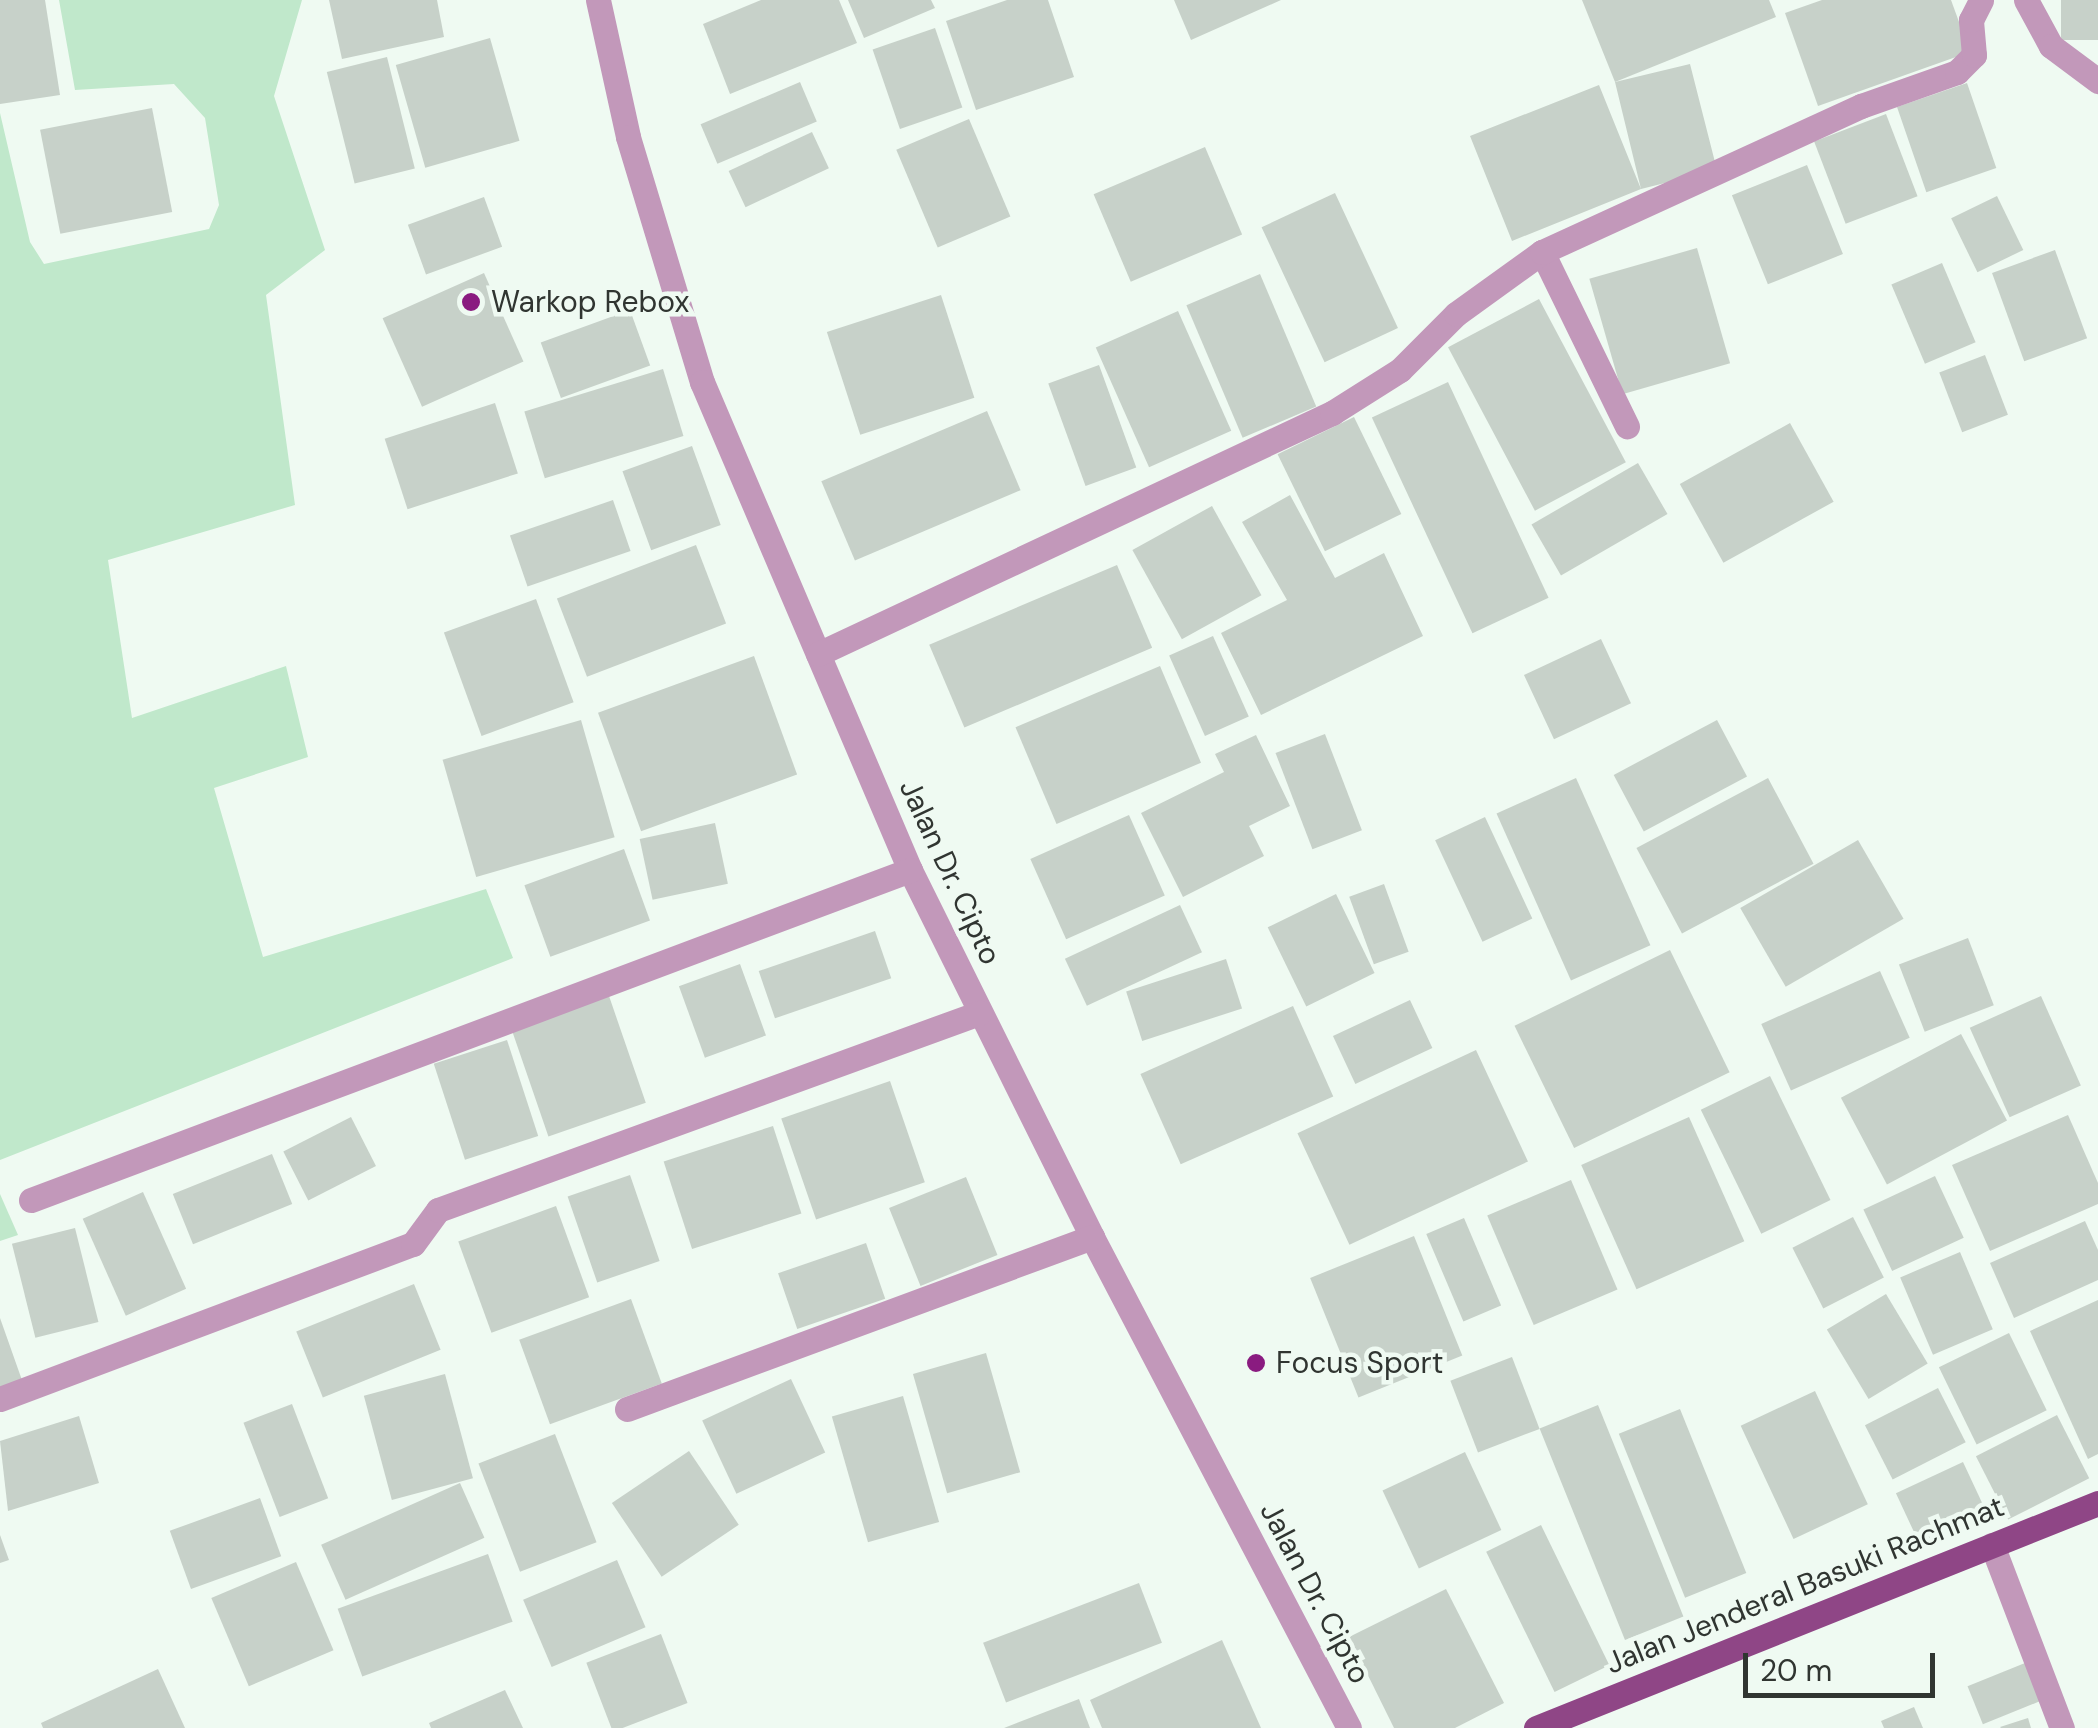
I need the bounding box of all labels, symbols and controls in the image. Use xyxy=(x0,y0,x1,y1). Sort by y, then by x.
place label: Warkop Rebox xyxy=(491,284,689,320)
marker: Warkop Rebox xyxy=(460,291,482,313)
street label: Jalan Dr. Cipto xyxy=(891,774,1009,970)
place label: Focus Sport xyxy=(1276,1345,1443,1381)
marker: Focus Sport xyxy=(1245,1352,1267,1374)
street label: Jalan Jenderal Basuki Rachmat xyxy=(1601,1488,2009,1682)
street label: Jalan Dr. Cipto xyxy=(1252,1496,1378,1690)
scale bar xyxy=(1748,1633,1940,1695)
text: 20 m xyxy=(1760,1651,1832,1690)

